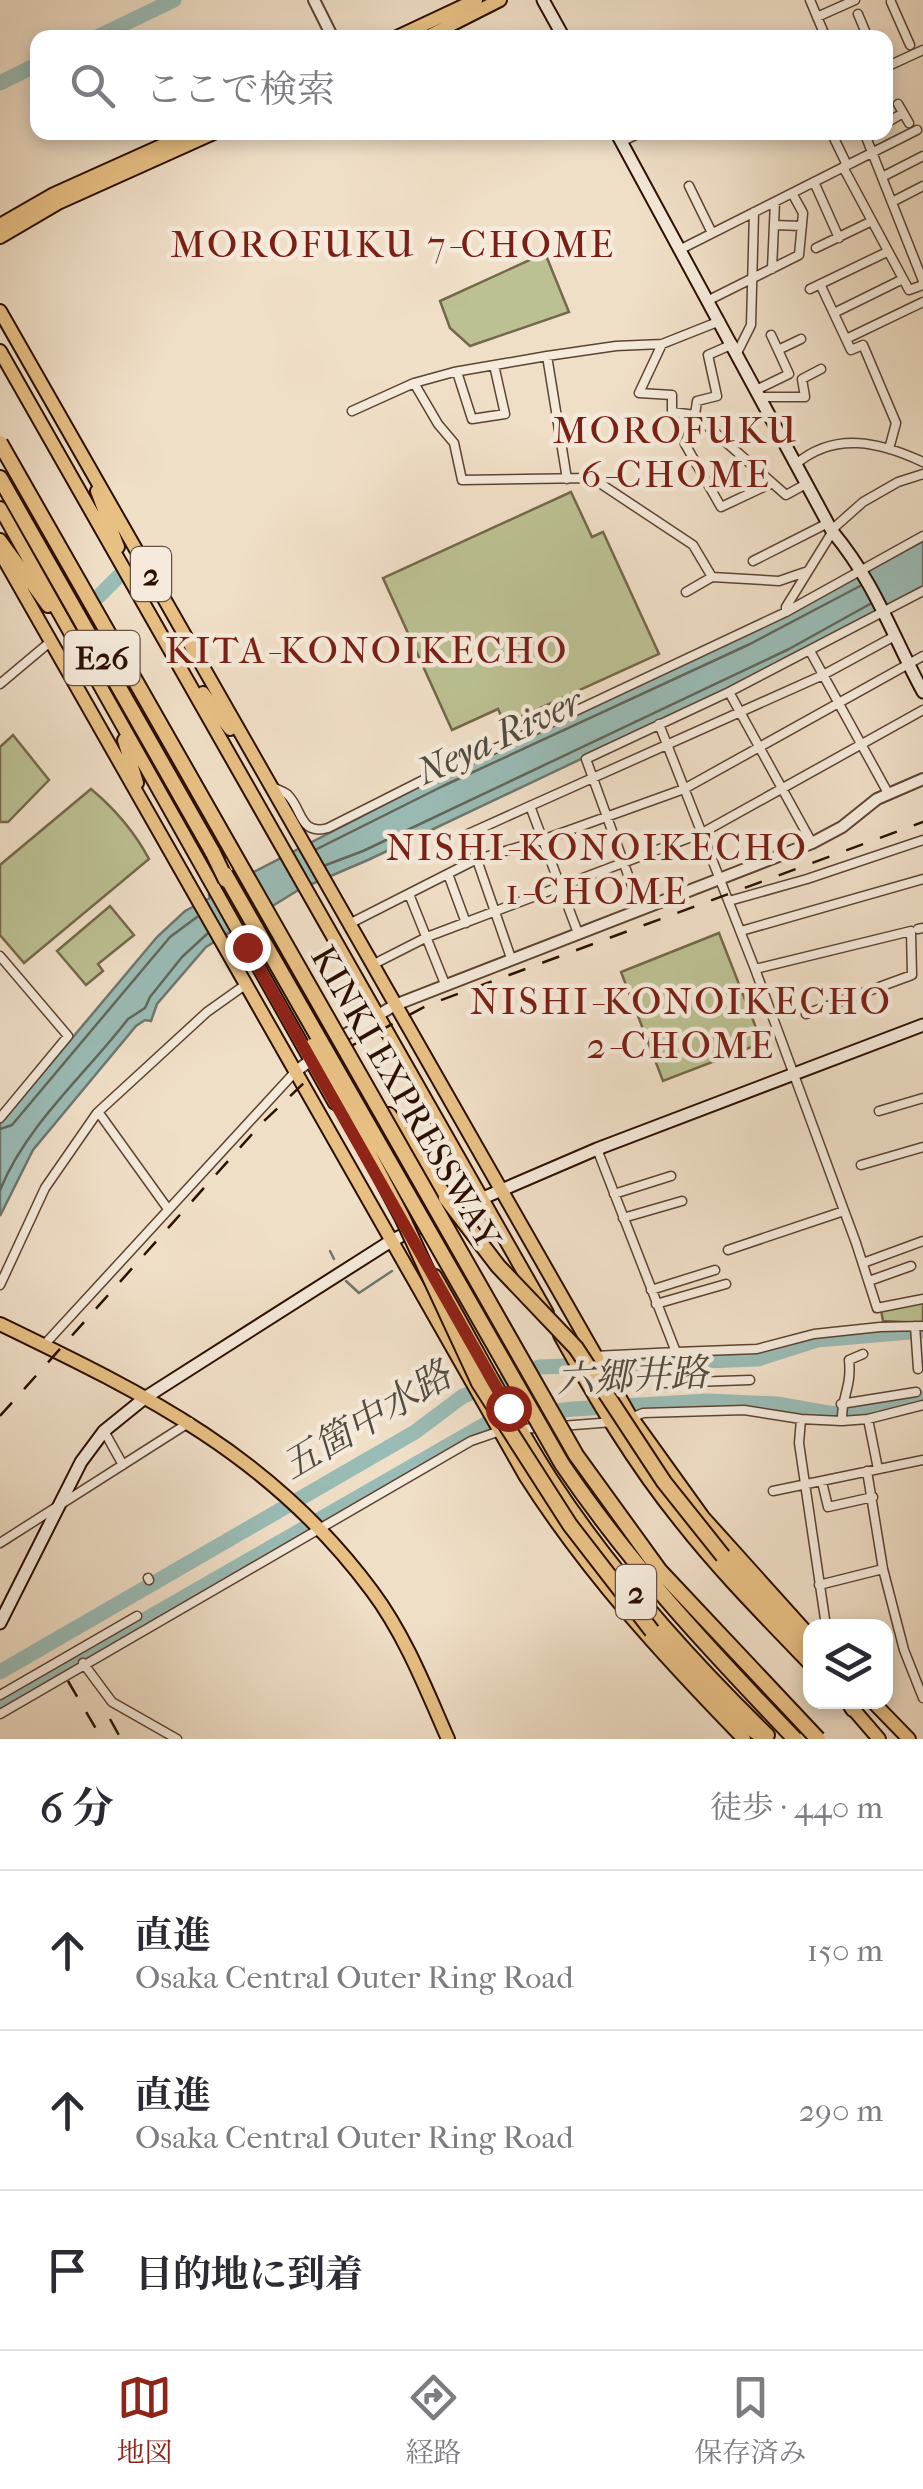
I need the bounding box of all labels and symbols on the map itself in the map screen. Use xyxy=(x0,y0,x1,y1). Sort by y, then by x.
district label: MOROFUKU 7-CHOME xyxy=(170,222,616,267)
district label: MOROFUKU 6-CHOME xyxy=(553,408,799,497)
road number: 2 xyxy=(131,547,171,601)
district label: KITA-KONOIKECHO xyxy=(165,628,569,673)
road number: E26 xyxy=(64,631,140,685)
water label: Neya River xyxy=(408,677,592,795)
district label: NISHI-KONOIKECHO 1-CHOME xyxy=(386,825,808,914)
route end xyxy=(225,925,271,971)
street label: KINKI EXPRESSWAY xyxy=(302,939,510,1257)
district label: NISHI-KONOIKECHO 2-CHOME xyxy=(470,979,892,1068)
water label: 六郷井路 xyxy=(555,1350,712,1403)
water label: 五箇中水路 xyxy=(273,1351,462,1489)
route start xyxy=(486,1386,532,1432)
road number: 2 xyxy=(616,1565,656,1619)

